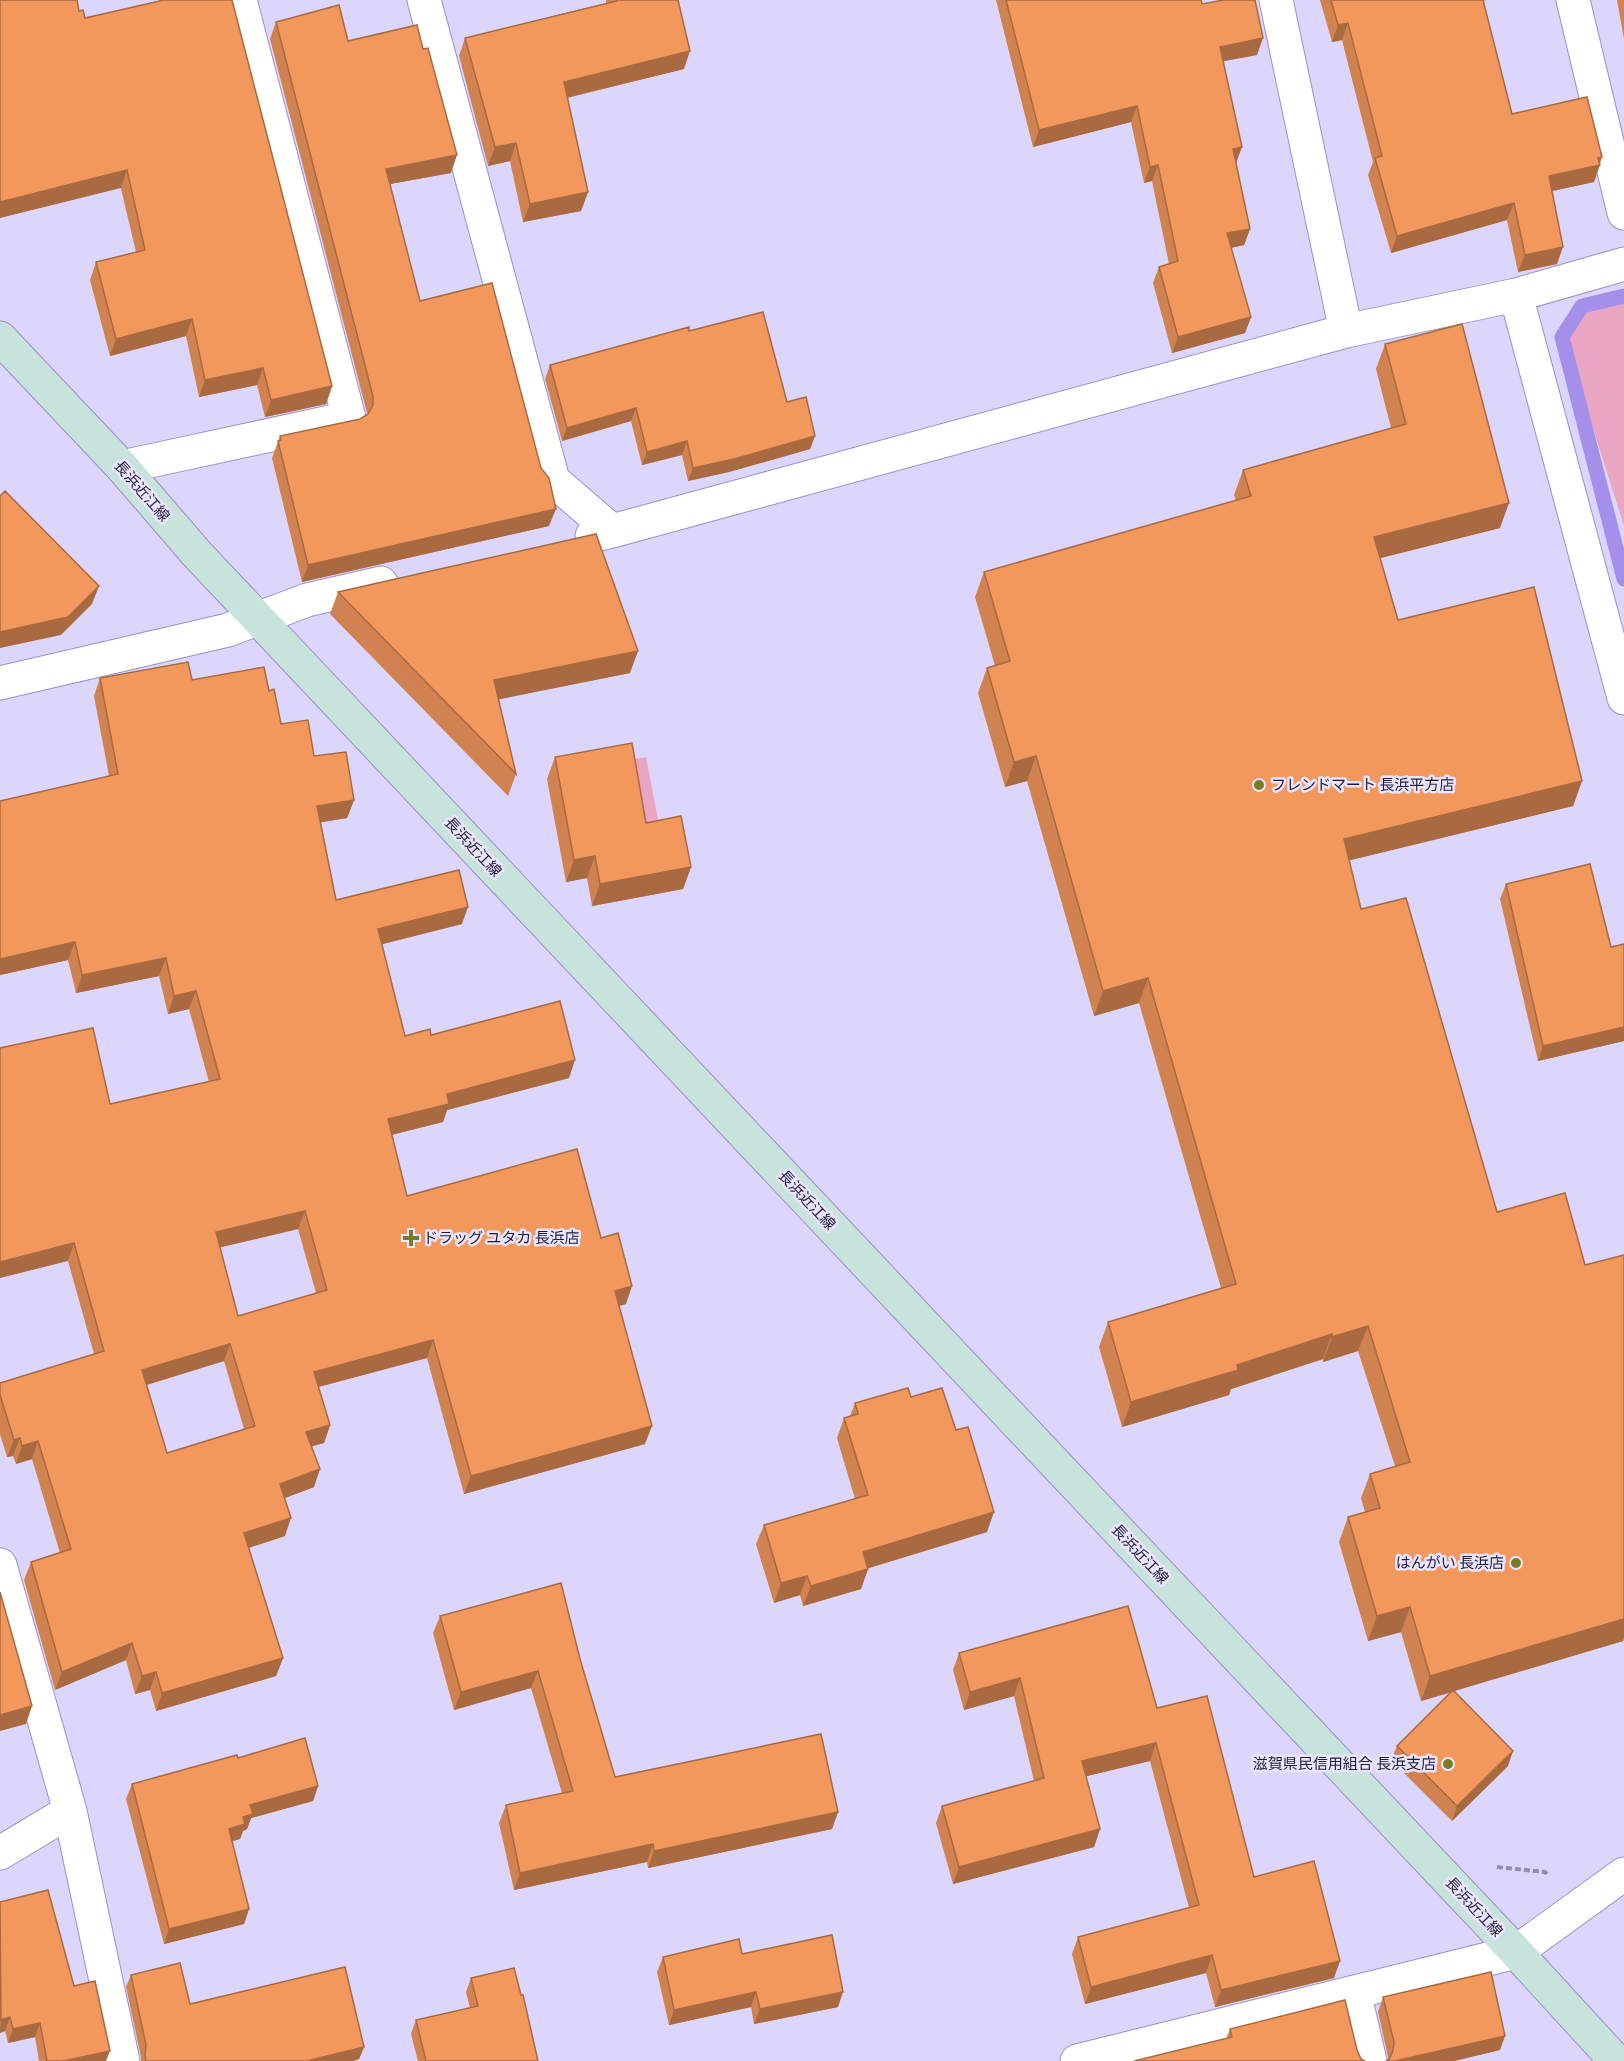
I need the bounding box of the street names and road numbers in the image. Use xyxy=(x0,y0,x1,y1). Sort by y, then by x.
street label: 長浜近江線 xyxy=(109,455,176,527)
street label: 長浜近江線 xyxy=(439,811,507,882)
street label: 長浜近江線 xyxy=(773,1164,841,1235)
street label: 長浜近江線 xyxy=(1106,1518,1174,1589)
street label: 長浜近江線 xyxy=(1440,1871,1508,1942)

